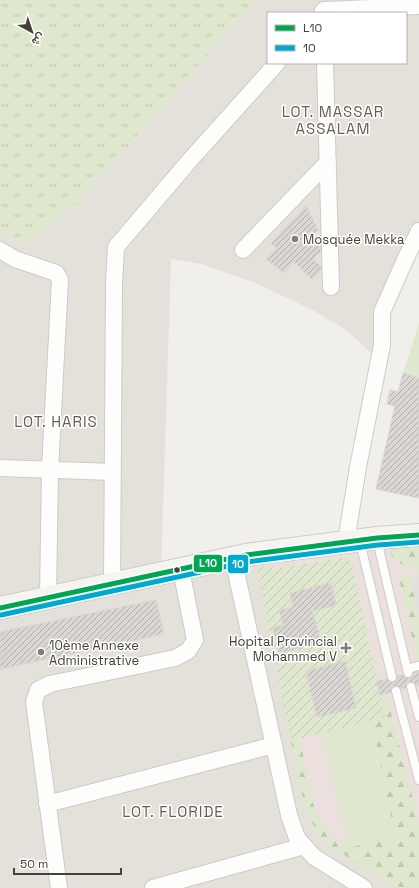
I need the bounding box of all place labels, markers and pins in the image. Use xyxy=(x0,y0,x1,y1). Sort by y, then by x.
place label: Mosquée Mekka xyxy=(303,231,405,248)
marker: Mosquée Mekka xyxy=(290,234,300,244)
unlabelled marker xyxy=(172,565,182,575)
place label: Hopital Provincial Mohammed V xyxy=(229,633,337,665)
place label: 10ème Annexe Administrative xyxy=(49,637,139,669)
marker: Hopital Provincial Mohammed V xyxy=(340,642,352,654)
marker: 10ème Annexe Administrative xyxy=(36,647,46,657)

